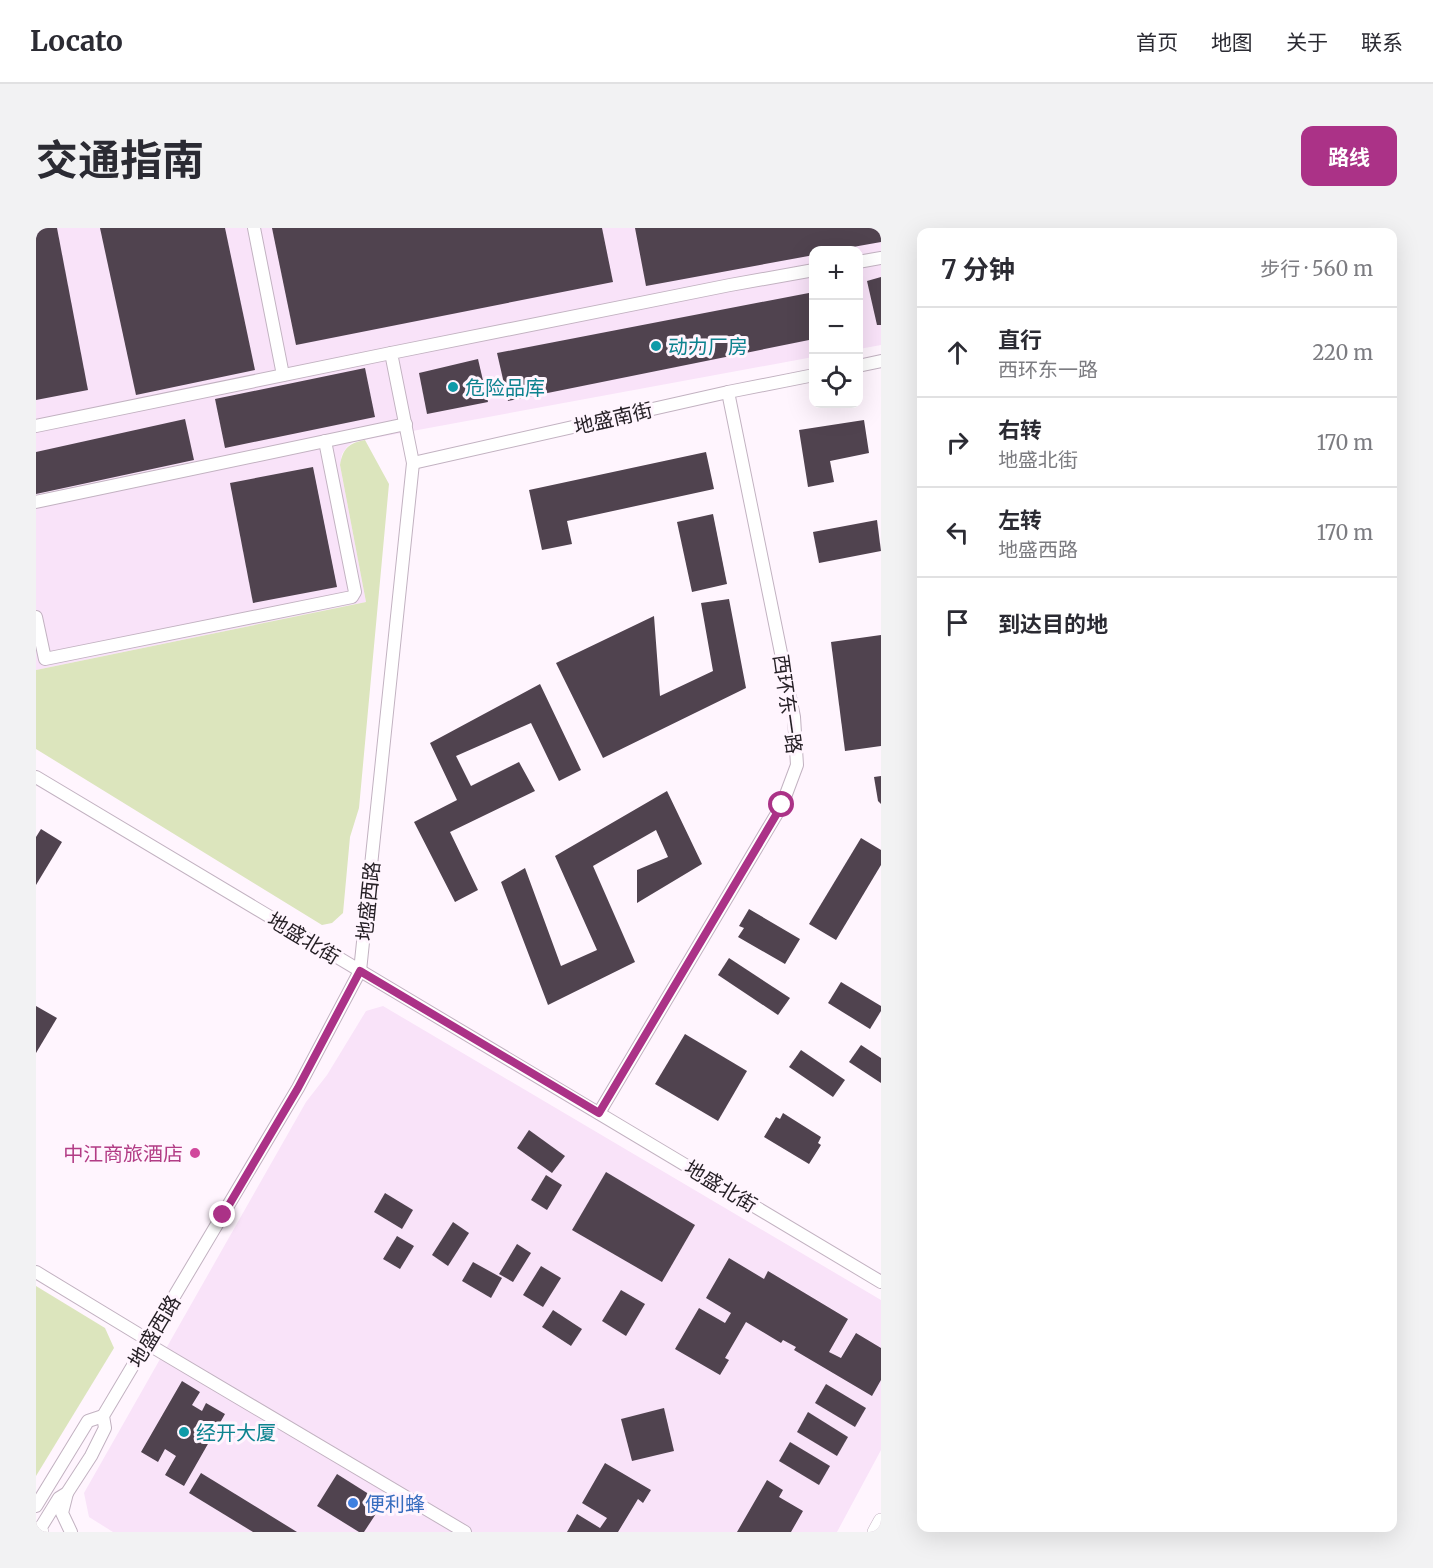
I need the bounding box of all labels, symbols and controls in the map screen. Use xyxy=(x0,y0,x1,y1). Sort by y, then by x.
text: Locato xyxy=(30,23,123,59)
text: 首页 xyxy=(1136,29,1178,56)
text: 地图 xyxy=(1211,29,1253,56)
text: 关于 xyxy=(1286,29,1328,56)
text: 联系 xyxy=(1361,29,1403,56)
button: 路线 xyxy=(1301,126,1397,186)
text: 交通指南 xyxy=(36,134,204,186)
map controls xyxy=(809,246,863,408)
button: + xyxy=(809,246,863,300)
text: 7 分钟 xyxy=(941,253,1015,286)
text: 步行 · 560 m xyxy=(1260,256,1373,281)
button: − xyxy=(809,300,863,354)
text: 直行 xyxy=(998,326,1042,354)
place label: 动力厂房 xyxy=(668,334,748,359)
icon: ahead xyxy=(941,336,974,369)
marker: 动力厂房 xyxy=(649,339,663,353)
text: 220 m xyxy=(1313,340,1373,365)
button: locate xyxy=(809,354,863,408)
text: 西环东一路 xyxy=(998,357,1098,382)
place label: 危险品库 xyxy=(465,375,545,400)
marker: 危险品库 xyxy=(446,380,460,394)
street label: 地盛南街 xyxy=(571,397,655,439)
text: 右转 xyxy=(998,416,1042,444)
icon: right xyxy=(941,426,974,459)
text: 170 m xyxy=(1317,430,1373,455)
text: 地盛北街 xyxy=(998,447,1078,472)
text: 左转 xyxy=(998,506,1042,534)
icon: left xyxy=(941,516,974,549)
text: 170 m xyxy=(1317,520,1373,545)
text: 地盛西路 xyxy=(998,537,1078,562)
icon: arrive xyxy=(941,606,974,639)
text: 到达目的地 xyxy=(998,610,1108,638)
street label: 西环东一路 xyxy=(769,653,807,755)
route start xyxy=(768,791,794,817)
street label: 地盛西路 xyxy=(351,860,385,942)
street label: 地盛北街 xyxy=(263,907,345,969)
place label: 中江商旅酒店 xyxy=(63,1141,183,1166)
marker: 中江商旅酒店 xyxy=(188,1146,202,1160)
street label: 地盛北街 xyxy=(680,1155,762,1217)
route end xyxy=(209,1201,235,1227)
street label: 地盛西路 xyxy=(123,1290,185,1372)
place label: 经开大厦 xyxy=(196,1420,276,1445)
marker: 经开大厦 xyxy=(177,1425,191,1439)
place label: 便利蜂 xyxy=(365,1491,425,1516)
marker: 便利蜂 xyxy=(346,1496,360,1510)

